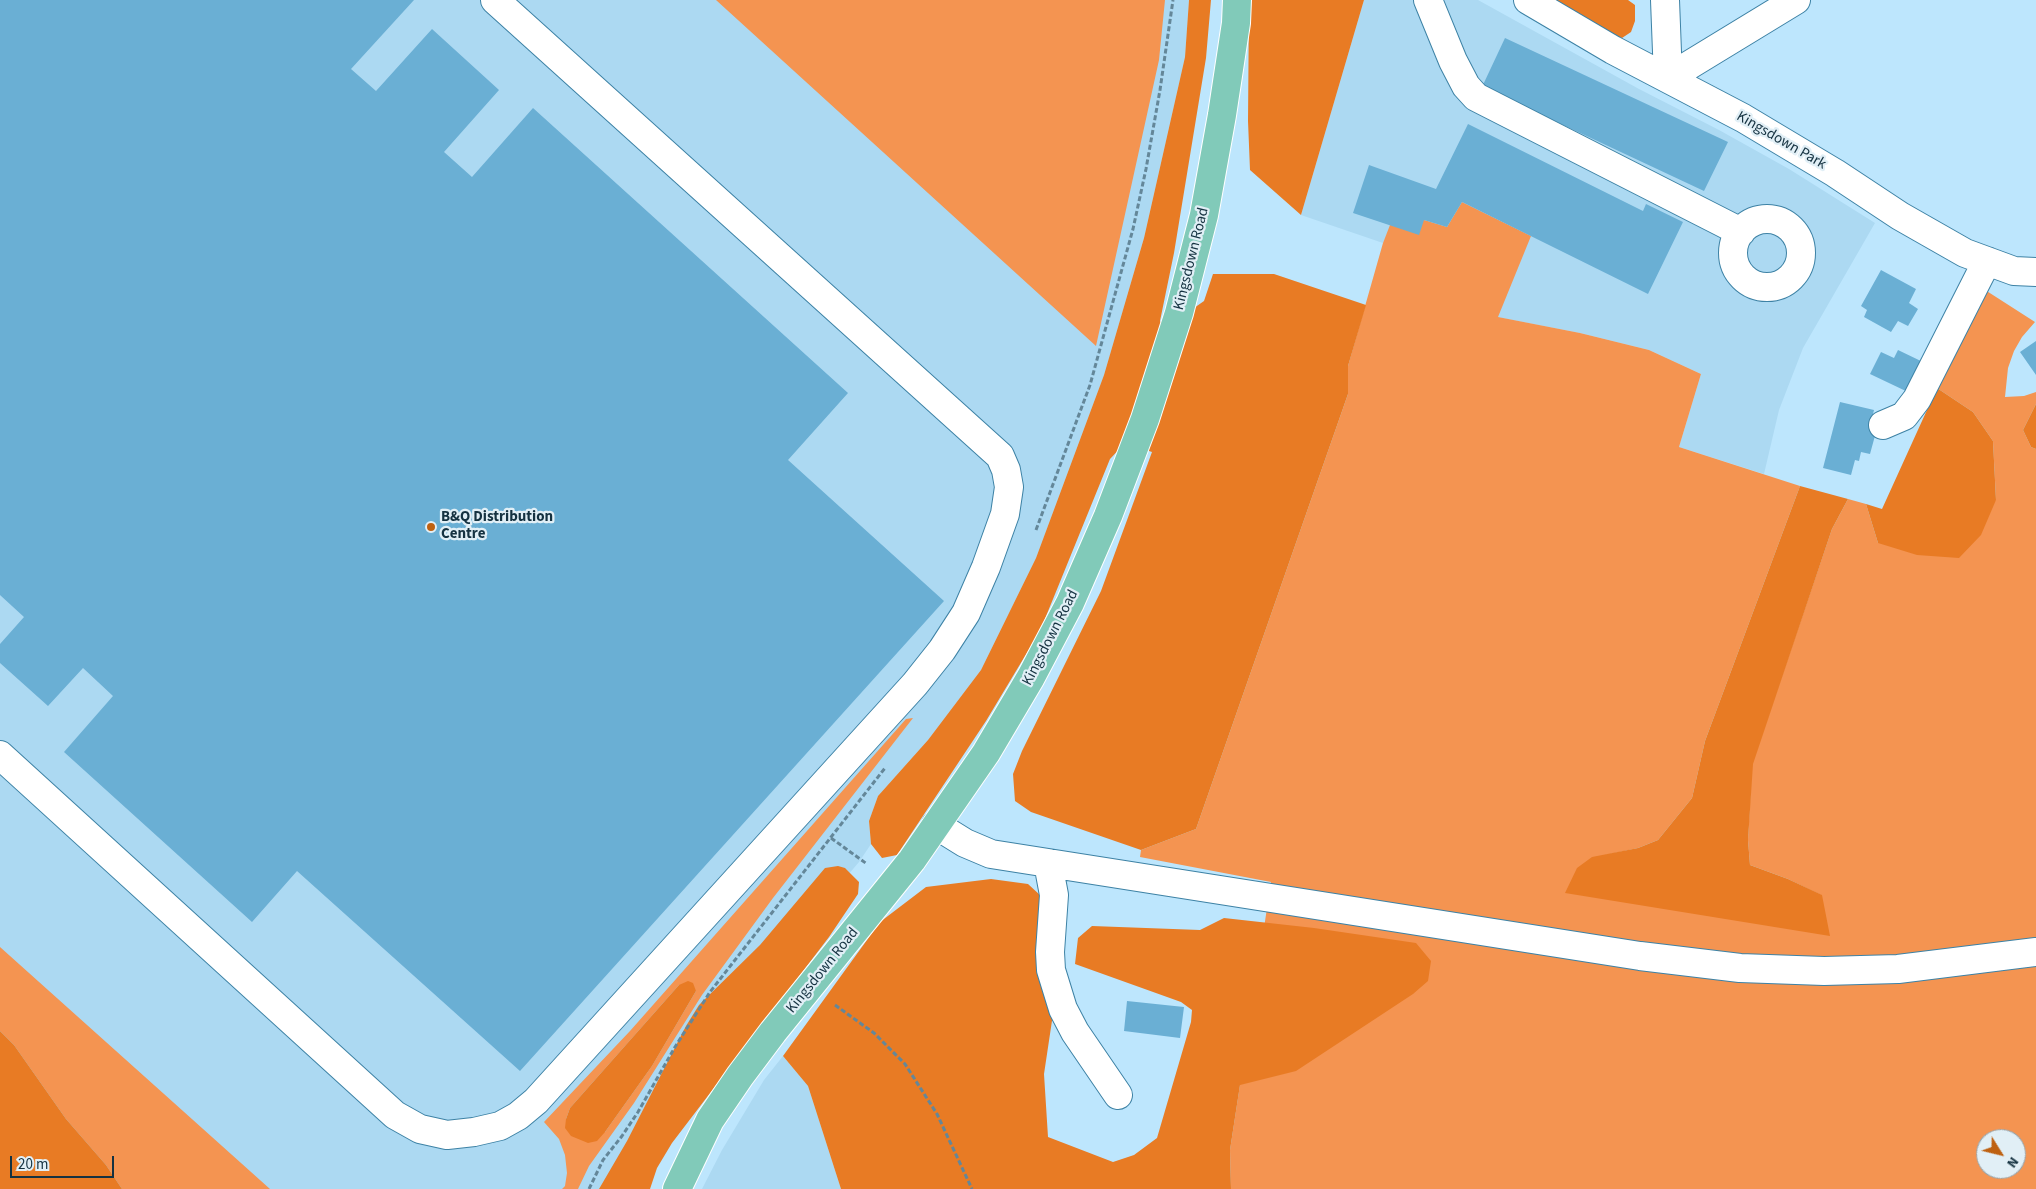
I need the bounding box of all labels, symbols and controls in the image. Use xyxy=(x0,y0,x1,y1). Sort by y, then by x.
street label: Kingsdown Park xyxy=(1733,108,1829,174)
street label: Kingsdown Road xyxy=(1171,206,1213,312)
place label: B&Q Distribution Centre xyxy=(441,509,553,544)
marker: B&Q Distribution Centre xyxy=(425,521,437,533)
street label: Kingsdown Road xyxy=(1019,587,1083,689)
street label: Kingsdown Road xyxy=(783,925,863,1017)
north arrow xyxy=(1976,1129,2026,1179)
scale bar xyxy=(12,1146,116,1178)
text: N xyxy=(2001,1153,2023,1172)
text: 20 m xyxy=(18,1154,48,1175)

